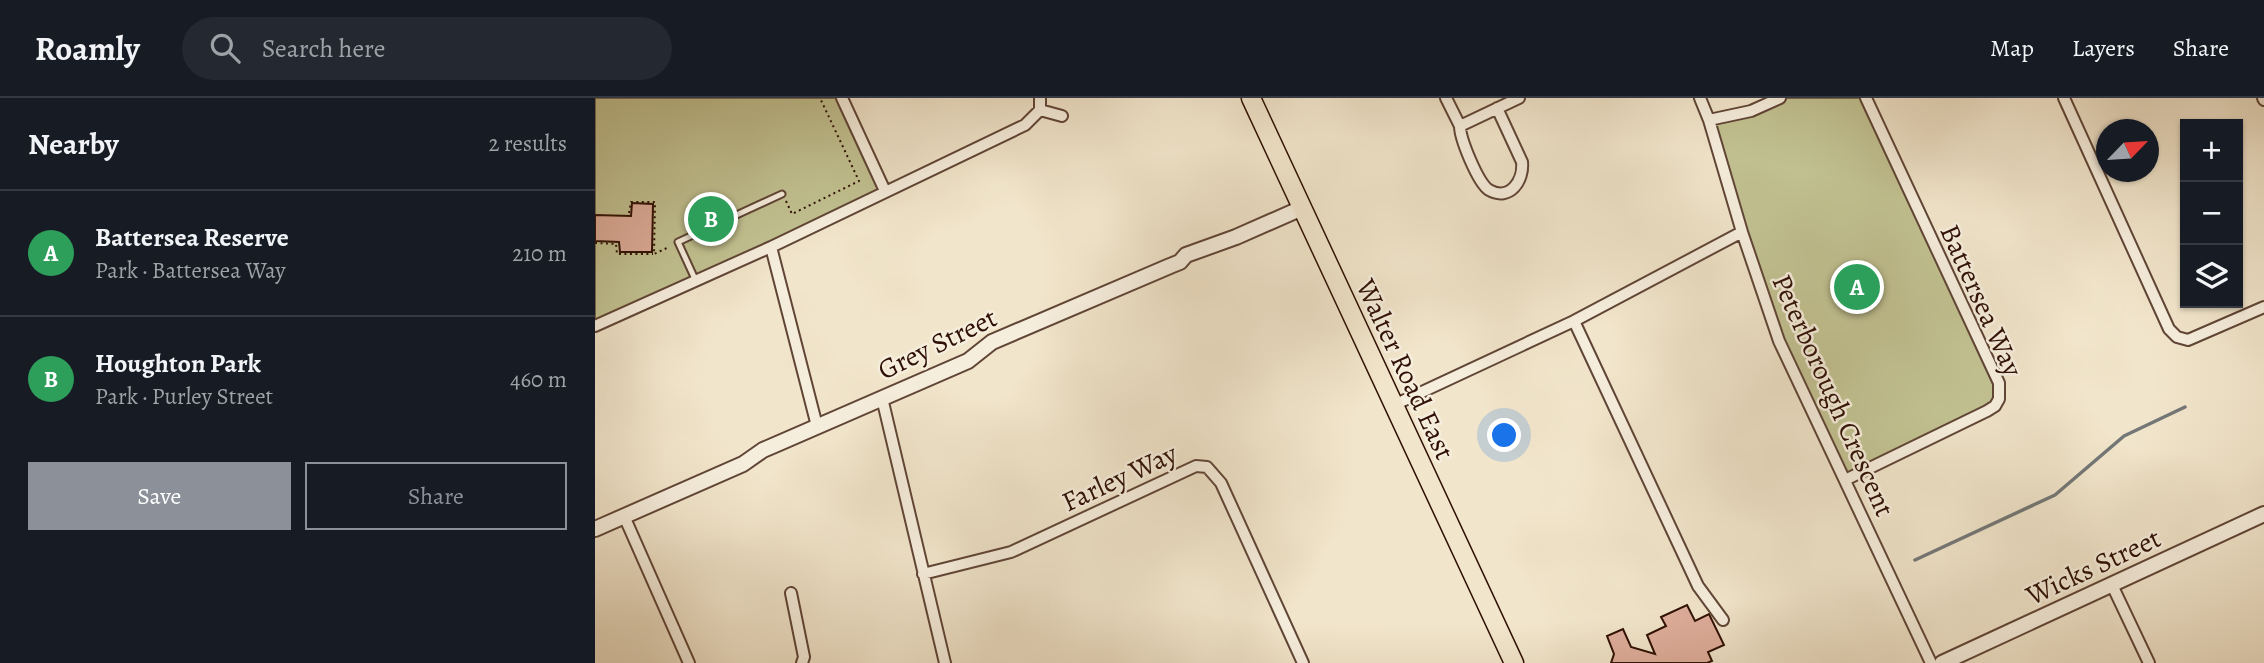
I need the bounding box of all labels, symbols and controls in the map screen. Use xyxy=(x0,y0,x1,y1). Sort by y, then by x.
search box xyxy=(182,17,672,80)
text: Roamly xyxy=(35,26,140,71)
icon: search xyxy=(206,29,244,67)
text: Search here xyxy=(262,31,385,66)
text: Map xyxy=(1990,32,2034,64)
text: Layers xyxy=(2072,32,2135,64)
text: Share xyxy=(2173,32,2229,64)
north arrow xyxy=(2096,119,2159,182)
map controls xyxy=(2180,119,2243,308)
button: + xyxy=(2180,119,2243,182)
text: Nearby xyxy=(28,124,119,164)
text: 2 results xyxy=(489,128,567,159)
button: − xyxy=(2180,182,2243,245)
pin: B xyxy=(688,193,734,245)
street label: Battersea Way xyxy=(1931,218,2032,383)
text: Battersea Reserve xyxy=(95,220,289,255)
text: A xyxy=(44,238,58,269)
text: 210 m xyxy=(512,238,567,269)
button: layers xyxy=(2180,245,2243,308)
text: Park · Battersea Way xyxy=(95,255,286,286)
pin: A xyxy=(1834,261,1880,313)
street label: Peterborough Crescent xyxy=(1763,268,1904,522)
street label: Walter Road East xyxy=(1346,272,1464,466)
street label: Grey Street xyxy=(872,299,1003,389)
text: Houghton Park xyxy=(95,346,261,381)
text: B xyxy=(44,364,58,395)
text: 460 m xyxy=(510,364,567,395)
text: Park · Purley Street xyxy=(95,381,273,412)
your location xyxy=(1487,418,1521,452)
street label: Farley Way xyxy=(1056,434,1184,521)
button: Save xyxy=(28,462,291,530)
button: Share xyxy=(305,462,567,530)
street label: Wicks Street xyxy=(2019,519,2167,615)

